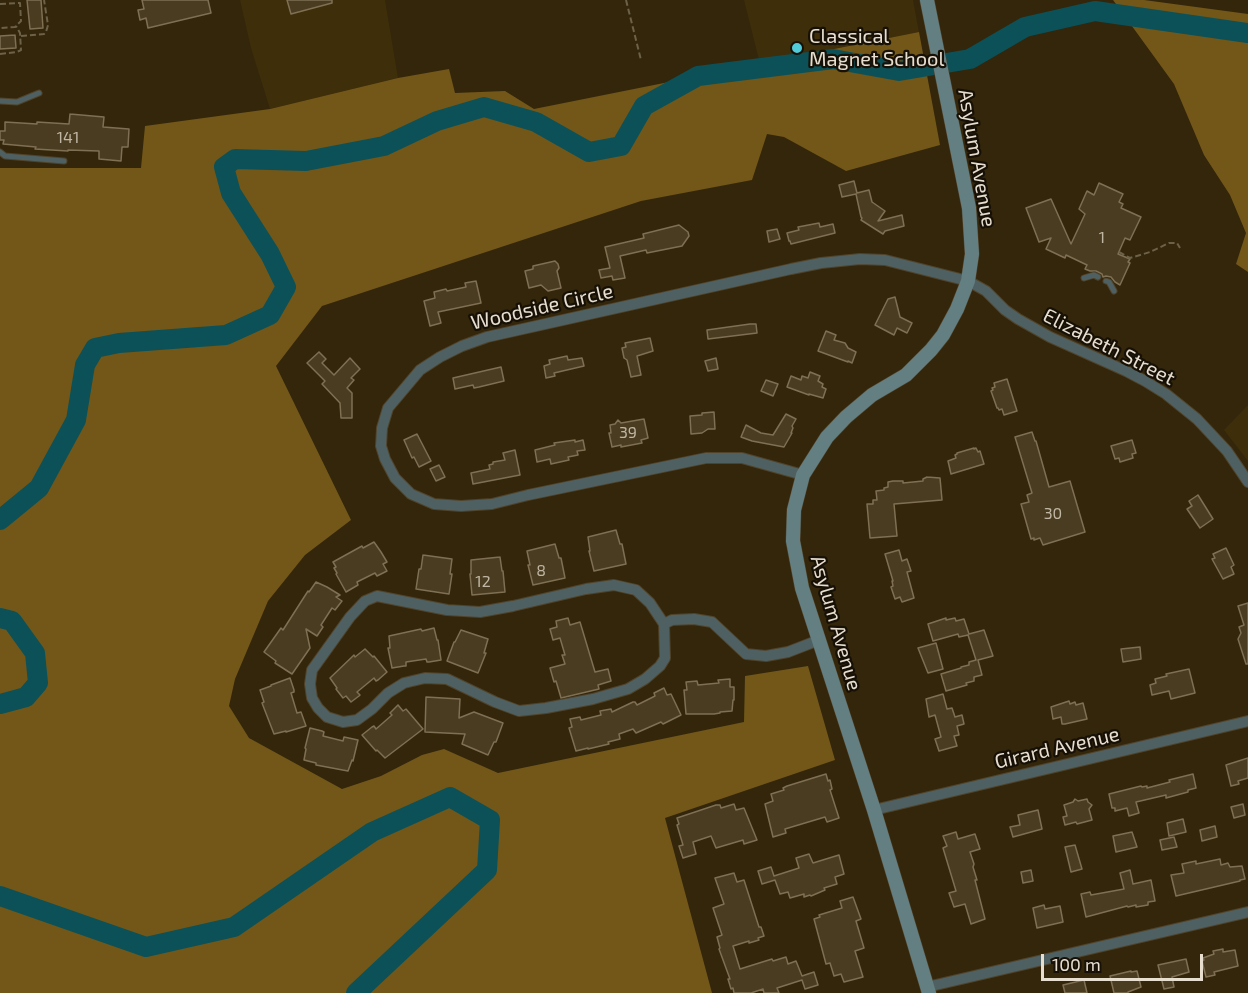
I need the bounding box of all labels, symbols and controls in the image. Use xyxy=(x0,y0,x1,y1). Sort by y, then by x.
place label: Classical Magnet School xyxy=(809,24,944,71)
marker: Classical Magnet School xyxy=(790,41,804,55)
street label: Asylum Avenue xyxy=(953,87,1001,229)
house number: 141 xyxy=(57,128,79,148)
house number: 1 xyxy=(1099,228,1105,248)
street label: Woodside Circle xyxy=(469,279,615,335)
street label: Elizabeth Street xyxy=(1039,303,1179,391)
house number: 39 xyxy=(619,423,637,443)
house number: 30 xyxy=(1044,504,1062,524)
street label: Asylum Avenue xyxy=(805,553,867,693)
house number: 8 xyxy=(536,561,546,581)
house number: 12 xyxy=(475,572,491,592)
street label: Girard Avenue xyxy=(992,722,1122,774)
scale bar xyxy=(1044,942,1206,980)
text: 100 m xyxy=(1052,953,1101,975)

